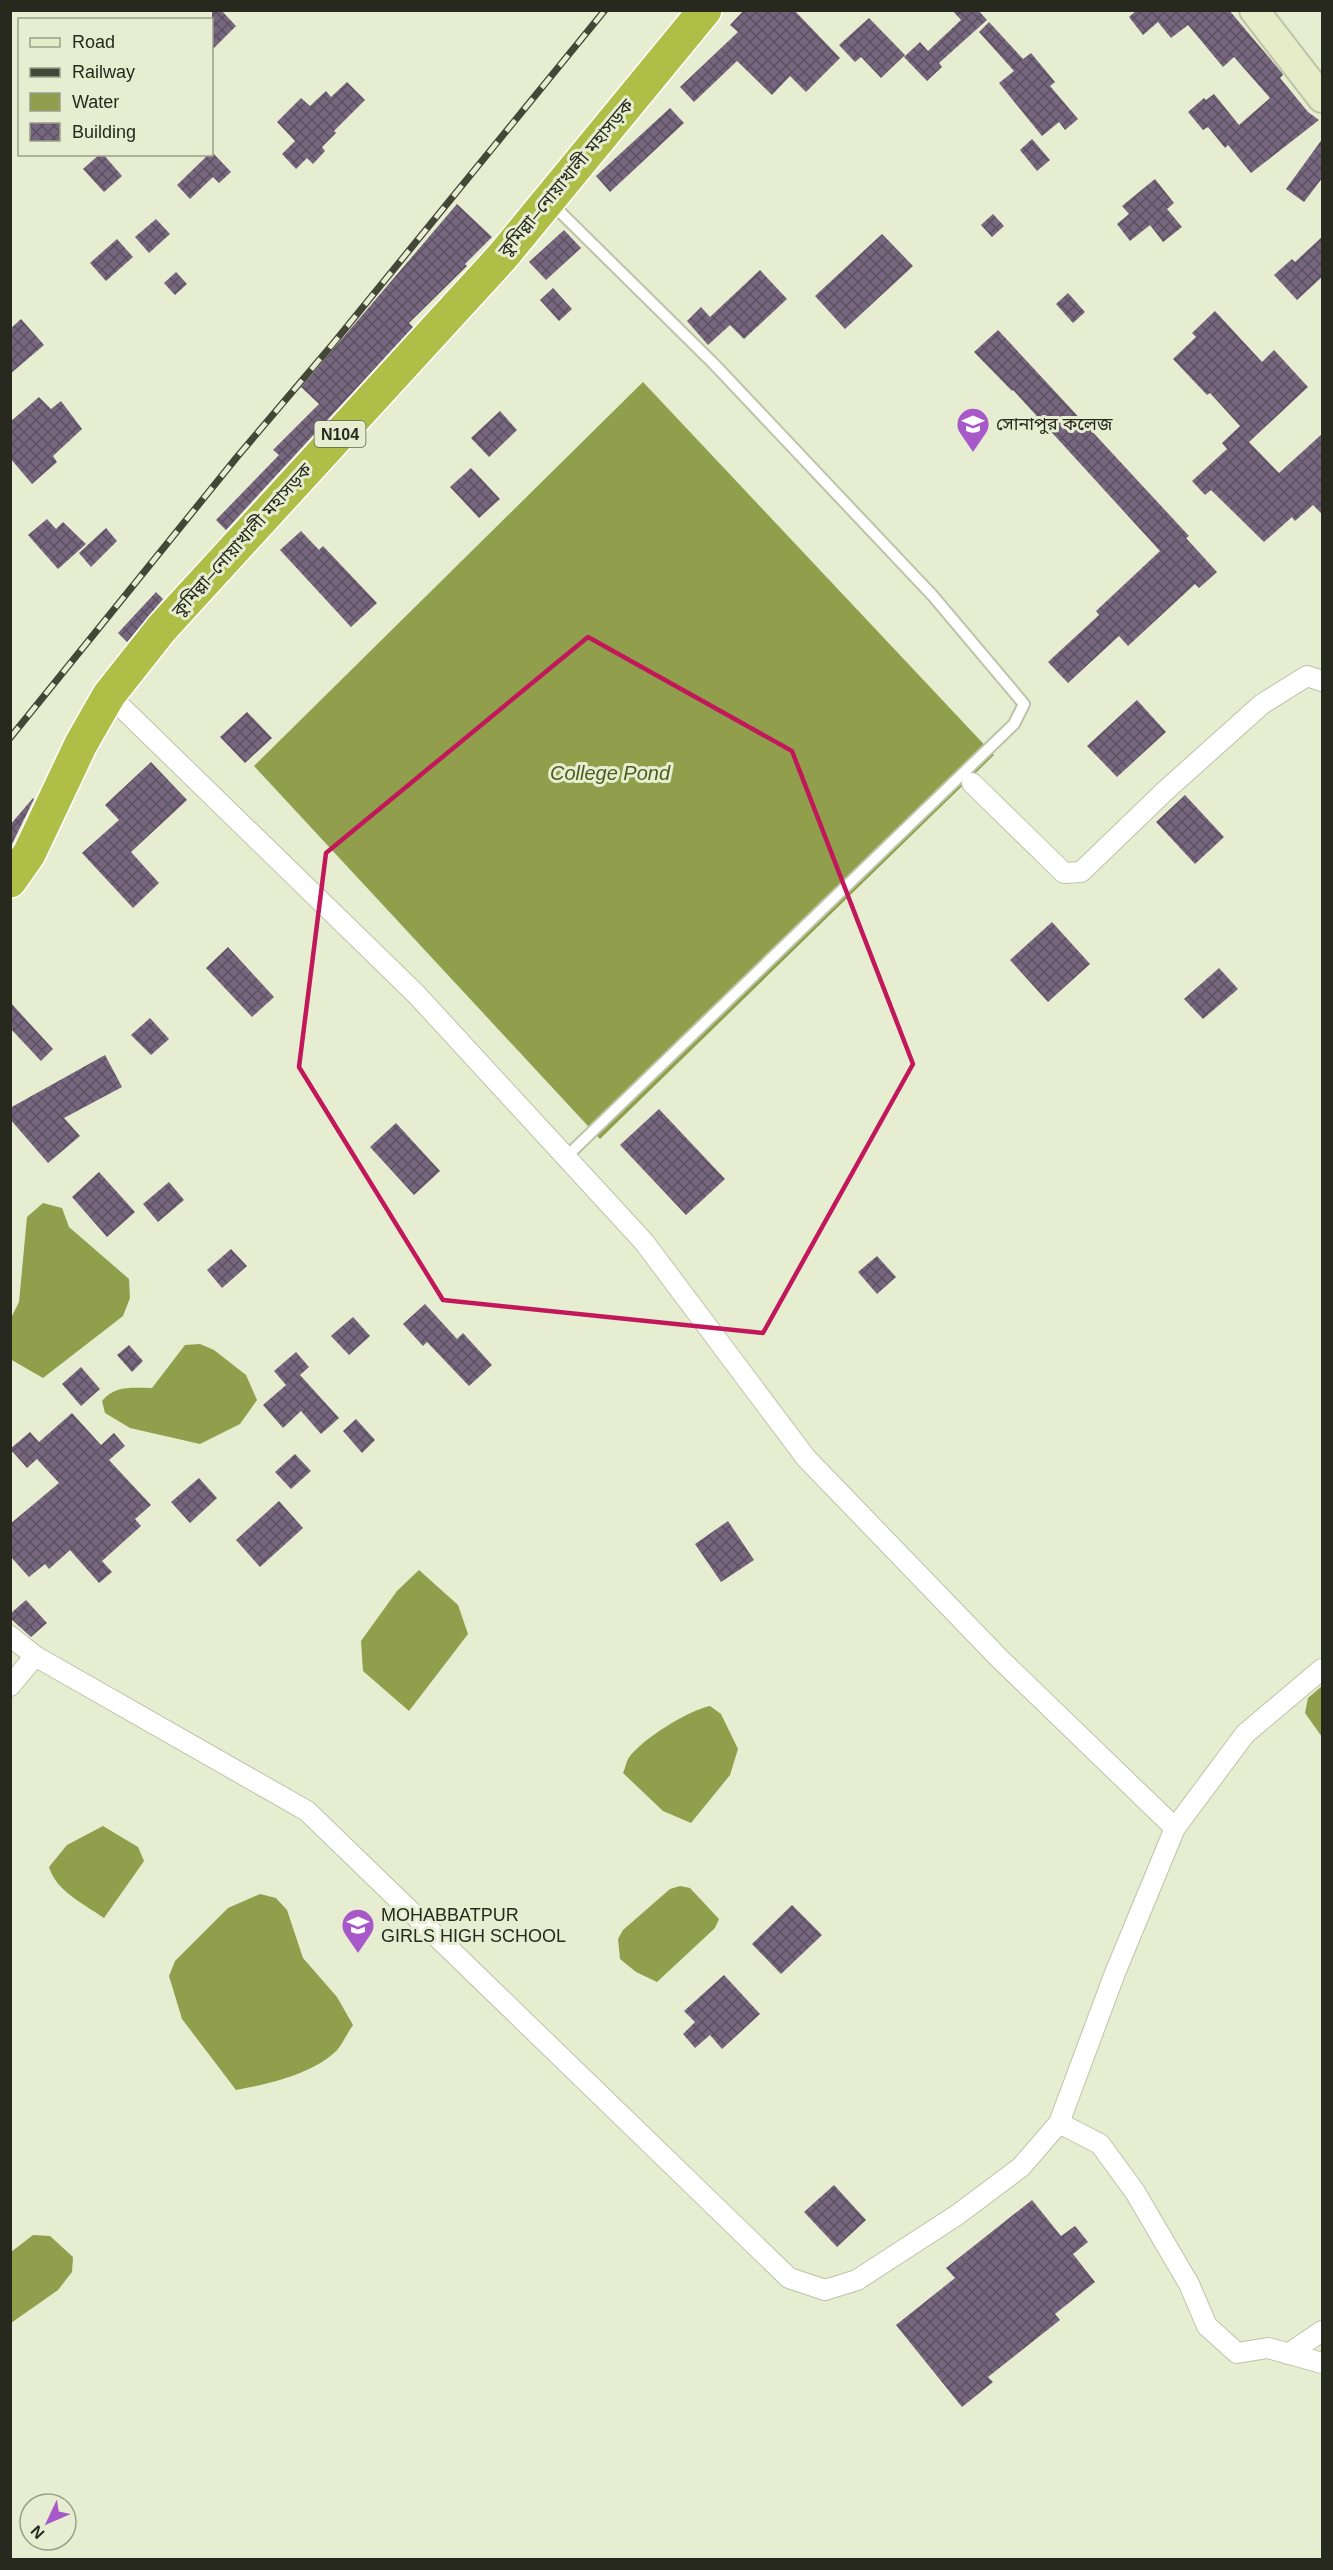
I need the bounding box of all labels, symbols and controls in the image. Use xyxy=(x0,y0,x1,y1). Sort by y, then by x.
legend xyxy=(18,18,213,156)
text: Road xyxy=(72,32,115,52)
text: Railway xyxy=(72,62,135,82)
text: Water xyxy=(72,92,119,112)
street label: কুমিল্লা–নোয়াখালী মহাসড়ক xyxy=(494,95,639,262)
text: Building xyxy=(72,122,136,142)
school or university icon: সোনাপুর কলেজ xyxy=(955,406,991,453)
place label: সোনাপুর কলেজ xyxy=(996,414,1113,435)
road number: N104 xyxy=(314,421,366,447)
street label: কুমিল্লা–নোয়াখালী মহাসড়ক xyxy=(167,459,317,622)
water label: College Pond xyxy=(550,762,671,784)
place label: MOHABBATPUR GIRLS HIGH SCHOOL xyxy=(381,1905,566,1946)
school or university icon: MOHABBATPUR GIRLS HIGH SCHOOL xyxy=(340,1907,376,1954)
north arrow xyxy=(18,2492,78,2552)
text: N xyxy=(27,2522,48,2542)

